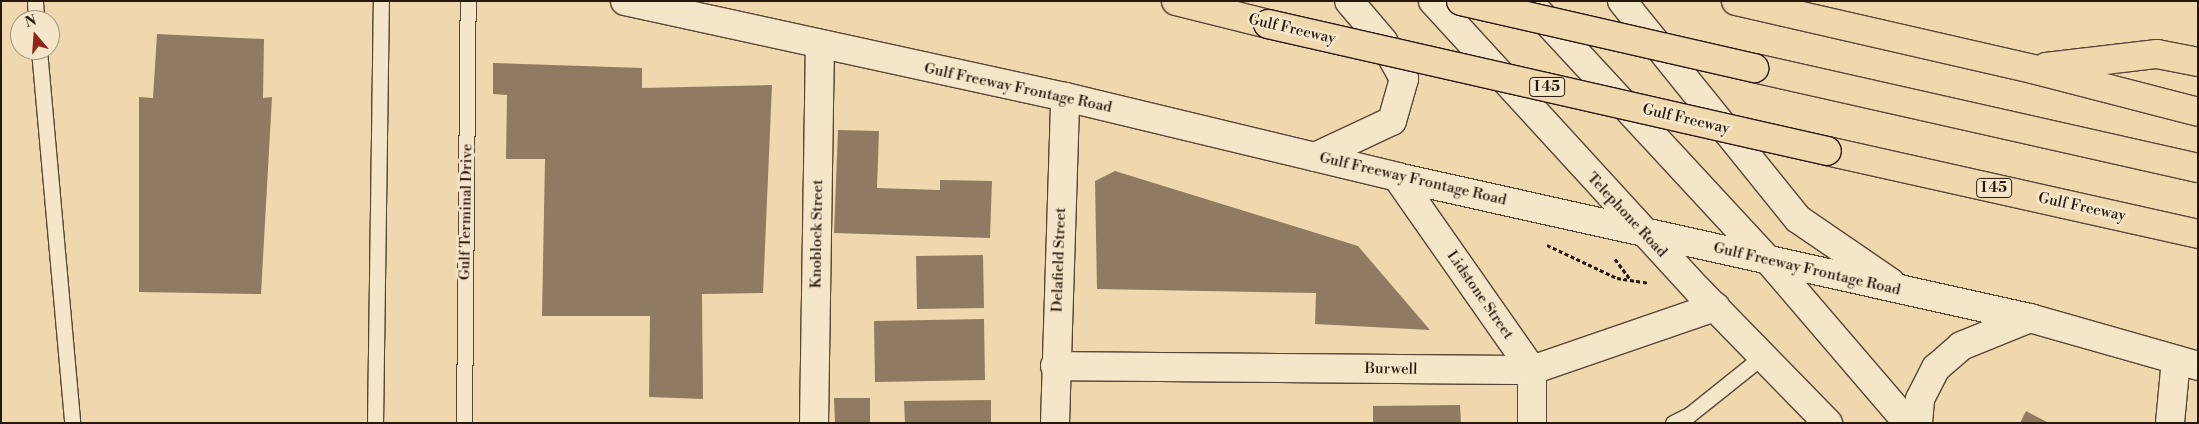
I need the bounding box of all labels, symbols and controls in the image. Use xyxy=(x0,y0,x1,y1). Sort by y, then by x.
north arrow xyxy=(10,10,60,60)
street label: Gulf Freeway xyxy=(1247,10,1337,48)
text: N xyxy=(23,11,39,32)
street label: Gulf Freeway Frontage Road xyxy=(922,59,1114,117)
road number: I 45 xyxy=(1528,75,1566,98)
street label: Gulf Freeway xyxy=(1641,100,1731,138)
street label: Gulf Terminal Drive xyxy=(456,144,476,280)
street label: Gulf Freeway Frontage Road xyxy=(1318,149,1508,209)
street label: Telephone Road xyxy=(1583,169,1671,261)
road number: I 45 xyxy=(1975,177,2013,200)
street label: Knoblock Street xyxy=(807,179,827,289)
street label: Gulf Freeway xyxy=(2037,189,2127,225)
street label: Delafield Street xyxy=(1048,207,1070,313)
street label: Gulf Freeway Frontage Road xyxy=(1712,239,1902,299)
street label: Lidstone Street xyxy=(1443,247,1517,343)
street label: Burwell xyxy=(1364,360,1418,378)

